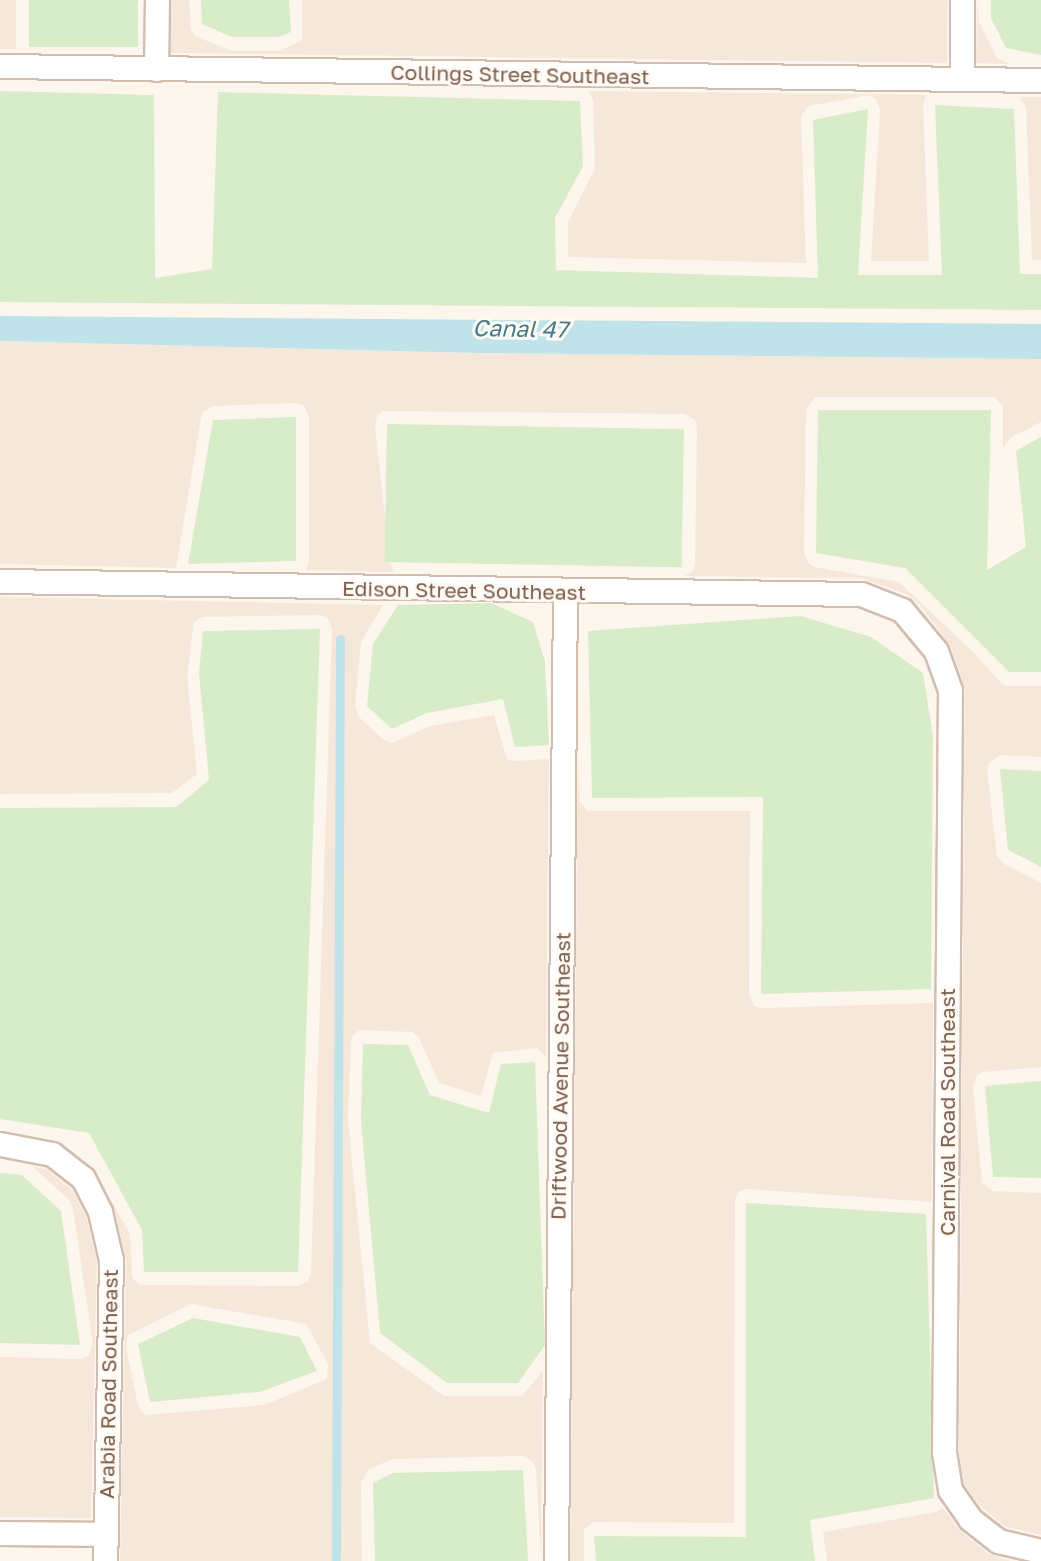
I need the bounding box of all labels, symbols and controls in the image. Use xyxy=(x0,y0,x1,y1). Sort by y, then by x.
street label: Collings Street Southeast xyxy=(390,59,650,89)
water label: Canal 47 xyxy=(472,313,568,343)
street label: Edison Street Southeast xyxy=(342,575,586,605)
street label: Driftwood Avenue Southeast xyxy=(545,932,575,1220)
street label: Carnival Road Southeast xyxy=(934,988,960,1236)
street label: Arabia Road Southeast xyxy=(93,1269,123,1499)

